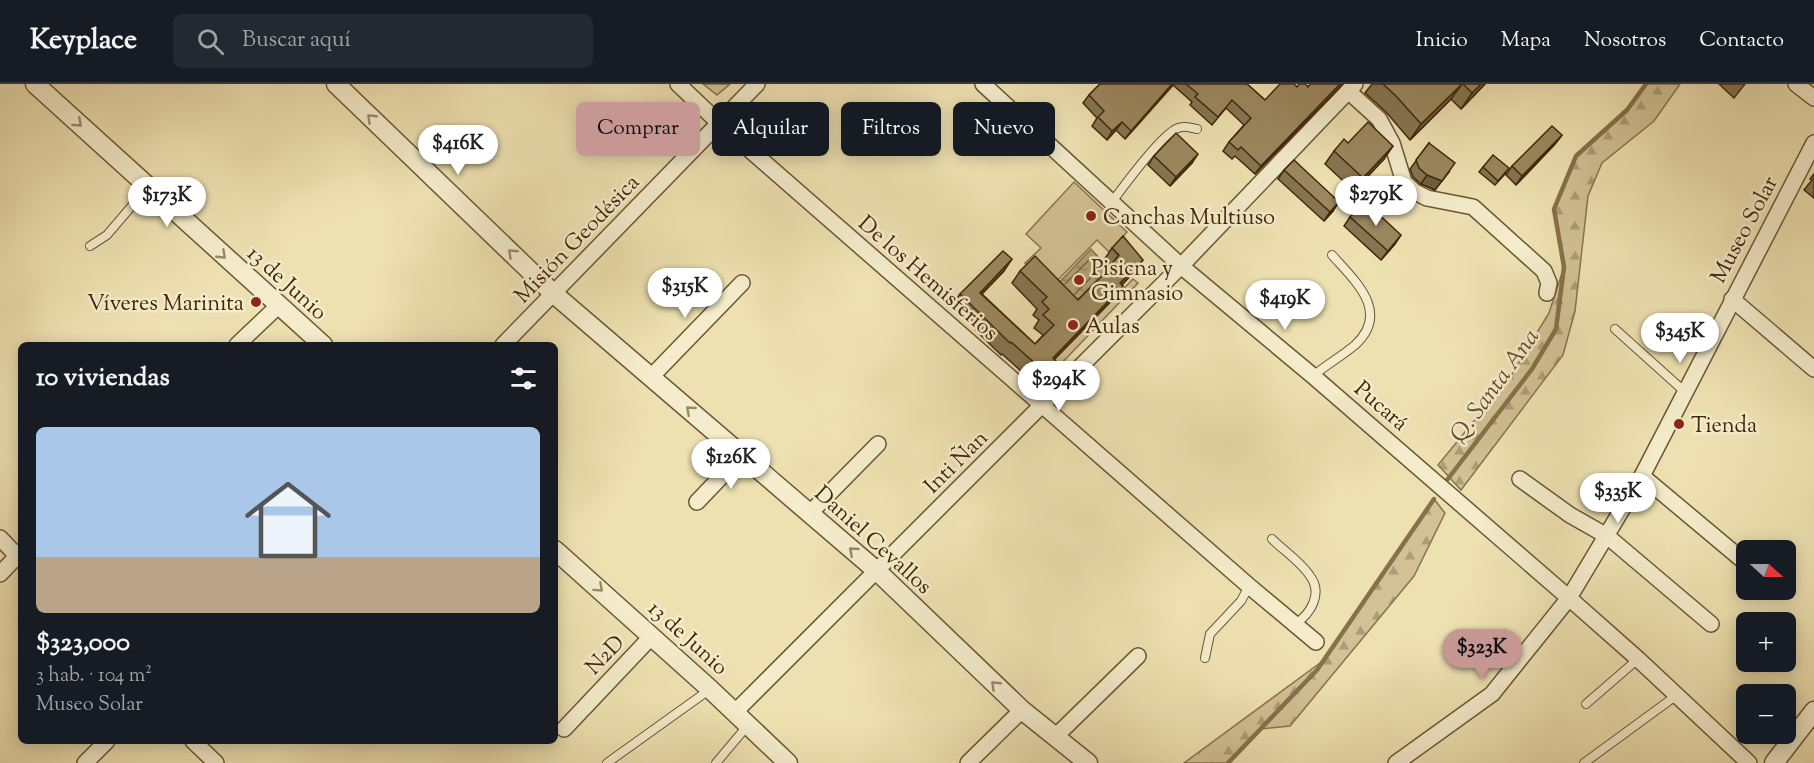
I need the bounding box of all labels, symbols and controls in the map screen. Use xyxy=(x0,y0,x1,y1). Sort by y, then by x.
search box xyxy=(173,14,593,68)
text: Keyplace xyxy=(30,21,137,61)
icon: search xyxy=(194,25,227,58)
text: Buscar aquí xyxy=(242,25,351,57)
text: Inicio xyxy=(1416,26,1468,56)
text: Mapa xyxy=(1501,26,1551,56)
text: Nosotros xyxy=(1584,26,1666,56)
text: Contacto xyxy=(1699,26,1784,56)
chip: Comprar xyxy=(576,102,700,156)
chip: Alquilar xyxy=(712,102,829,156)
chip: Filtros xyxy=(841,102,941,156)
chip: Nuevo xyxy=(953,102,1055,156)
one-way arrow xyxy=(368,114,378,125)
one-way arrow xyxy=(71,116,82,127)
pin: $416K xyxy=(416,125,500,176)
text: $416K xyxy=(432,130,484,159)
street label: Misión Geodésica xyxy=(508,168,648,312)
street label: Museo Solar xyxy=(1704,171,1787,290)
pin: $279K xyxy=(1334,176,1418,227)
pin: $173K xyxy=(125,177,209,228)
text: $279K xyxy=(1349,181,1403,210)
text: $173K xyxy=(142,182,192,211)
place label: Canchas Multiuso xyxy=(1103,203,1275,235)
street label: De los Hemisferios xyxy=(850,209,1004,349)
marker: Canchas Multiuso xyxy=(1084,209,1098,223)
street label: 13 de Junio xyxy=(239,239,333,329)
one-way arrow xyxy=(215,248,226,259)
one-way arrow xyxy=(509,249,519,260)
place label: Pisicna y Gimnasio xyxy=(1091,254,1183,311)
pin: $315K xyxy=(643,268,727,319)
text: $315K xyxy=(662,273,708,302)
marker: Pisicna y Gimnasio xyxy=(1072,273,1086,287)
pin: $419K xyxy=(1243,280,1327,331)
text: $419K xyxy=(1259,285,1311,314)
place label: Víveres Marinita xyxy=(87,289,244,321)
marker: Víveres Marinita xyxy=(249,295,263,309)
place label: Aulas xyxy=(1085,312,1140,344)
pin: $345K xyxy=(1638,313,1722,364)
marker: Aulas xyxy=(1066,318,1080,332)
text: $345K xyxy=(1655,318,1705,347)
water label: Q. Santa Ana xyxy=(1443,322,1549,450)
text: 10 viviendas xyxy=(36,360,170,397)
pin: $294K xyxy=(1017,361,1101,412)
icon: filters xyxy=(507,362,540,395)
text: $294K xyxy=(1032,366,1086,395)
street label: Pucará xyxy=(1346,375,1414,440)
one-way arrow xyxy=(686,406,697,417)
place label: Tienda xyxy=(1691,411,1757,443)
marker: Tienda xyxy=(1672,417,1686,431)
street label: Inti Ñan xyxy=(917,423,996,502)
pin: $126K xyxy=(689,439,773,490)
text: $126K xyxy=(705,444,757,473)
icon: home xyxy=(234,466,342,574)
pin: $335K xyxy=(1576,473,1660,524)
text: $335K xyxy=(1594,478,1642,507)
street label: Daniel Cevallos xyxy=(806,479,938,603)
north arrow xyxy=(1736,540,1796,600)
map controls xyxy=(1736,540,1796,744)
one-way arrow xyxy=(849,547,860,558)
one-way arrow xyxy=(592,581,603,592)
street label: 13 de Junio xyxy=(640,594,734,684)
button: + xyxy=(1736,612,1796,672)
text: $323,000 xyxy=(36,625,130,662)
street label: N2D xyxy=(579,629,633,683)
pin: $323K xyxy=(1440,629,1524,680)
text: $323K xyxy=(1457,634,1507,663)
text: 3 hab. · 104 m² xyxy=(36,662,152,691)
one-way arrow xyxy=(992,681,1003,692)
button: − xyxy=(1736,684,1796,744)
text: Museo Solar xyxy=(36,691,143,720)

